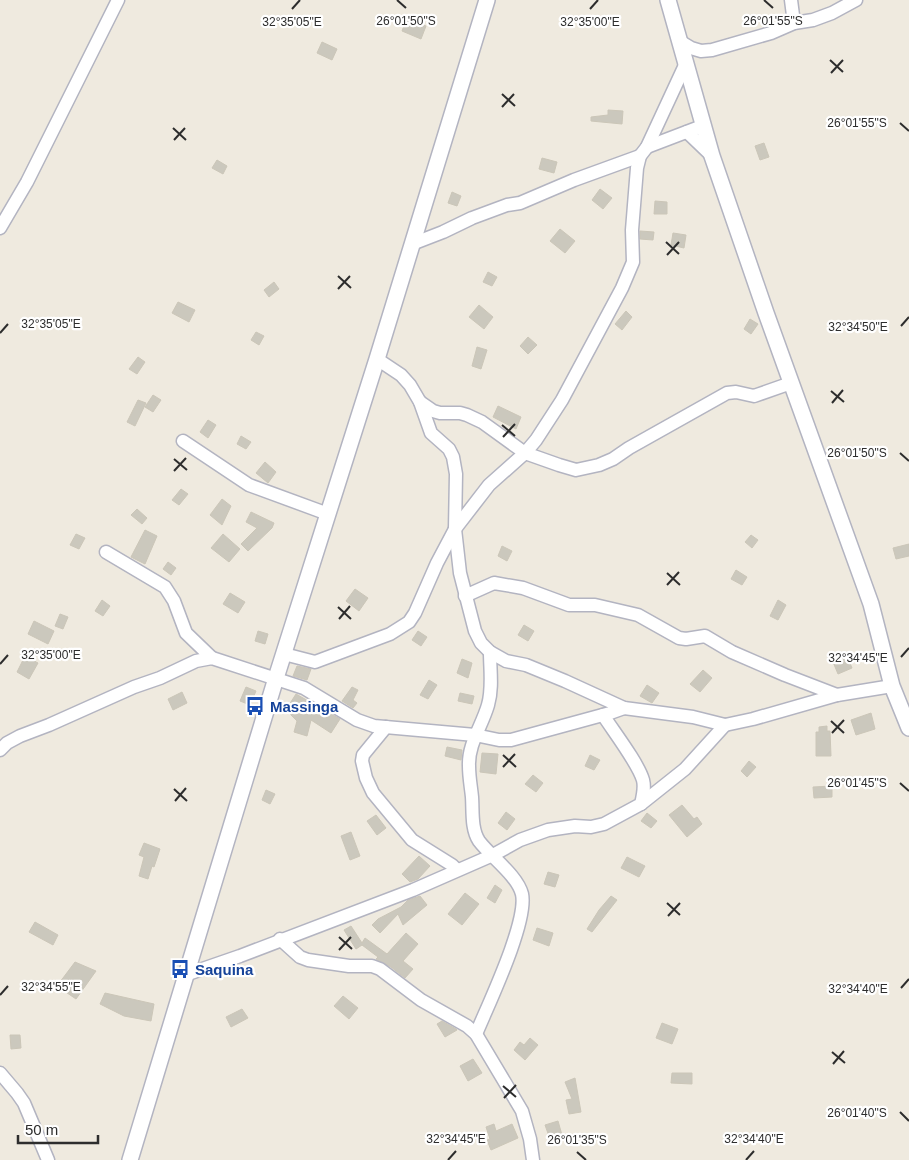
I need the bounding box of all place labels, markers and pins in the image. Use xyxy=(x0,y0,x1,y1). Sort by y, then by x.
bus stop icon: Massinga xyxy=(244,695,266,717)
place label: Massinga xyxy=(270,698,339,715)
bus stop icon: Saquina xyxy=(169,958,191,980)
place label: Saquina xyxy=(195,961,254,978)

